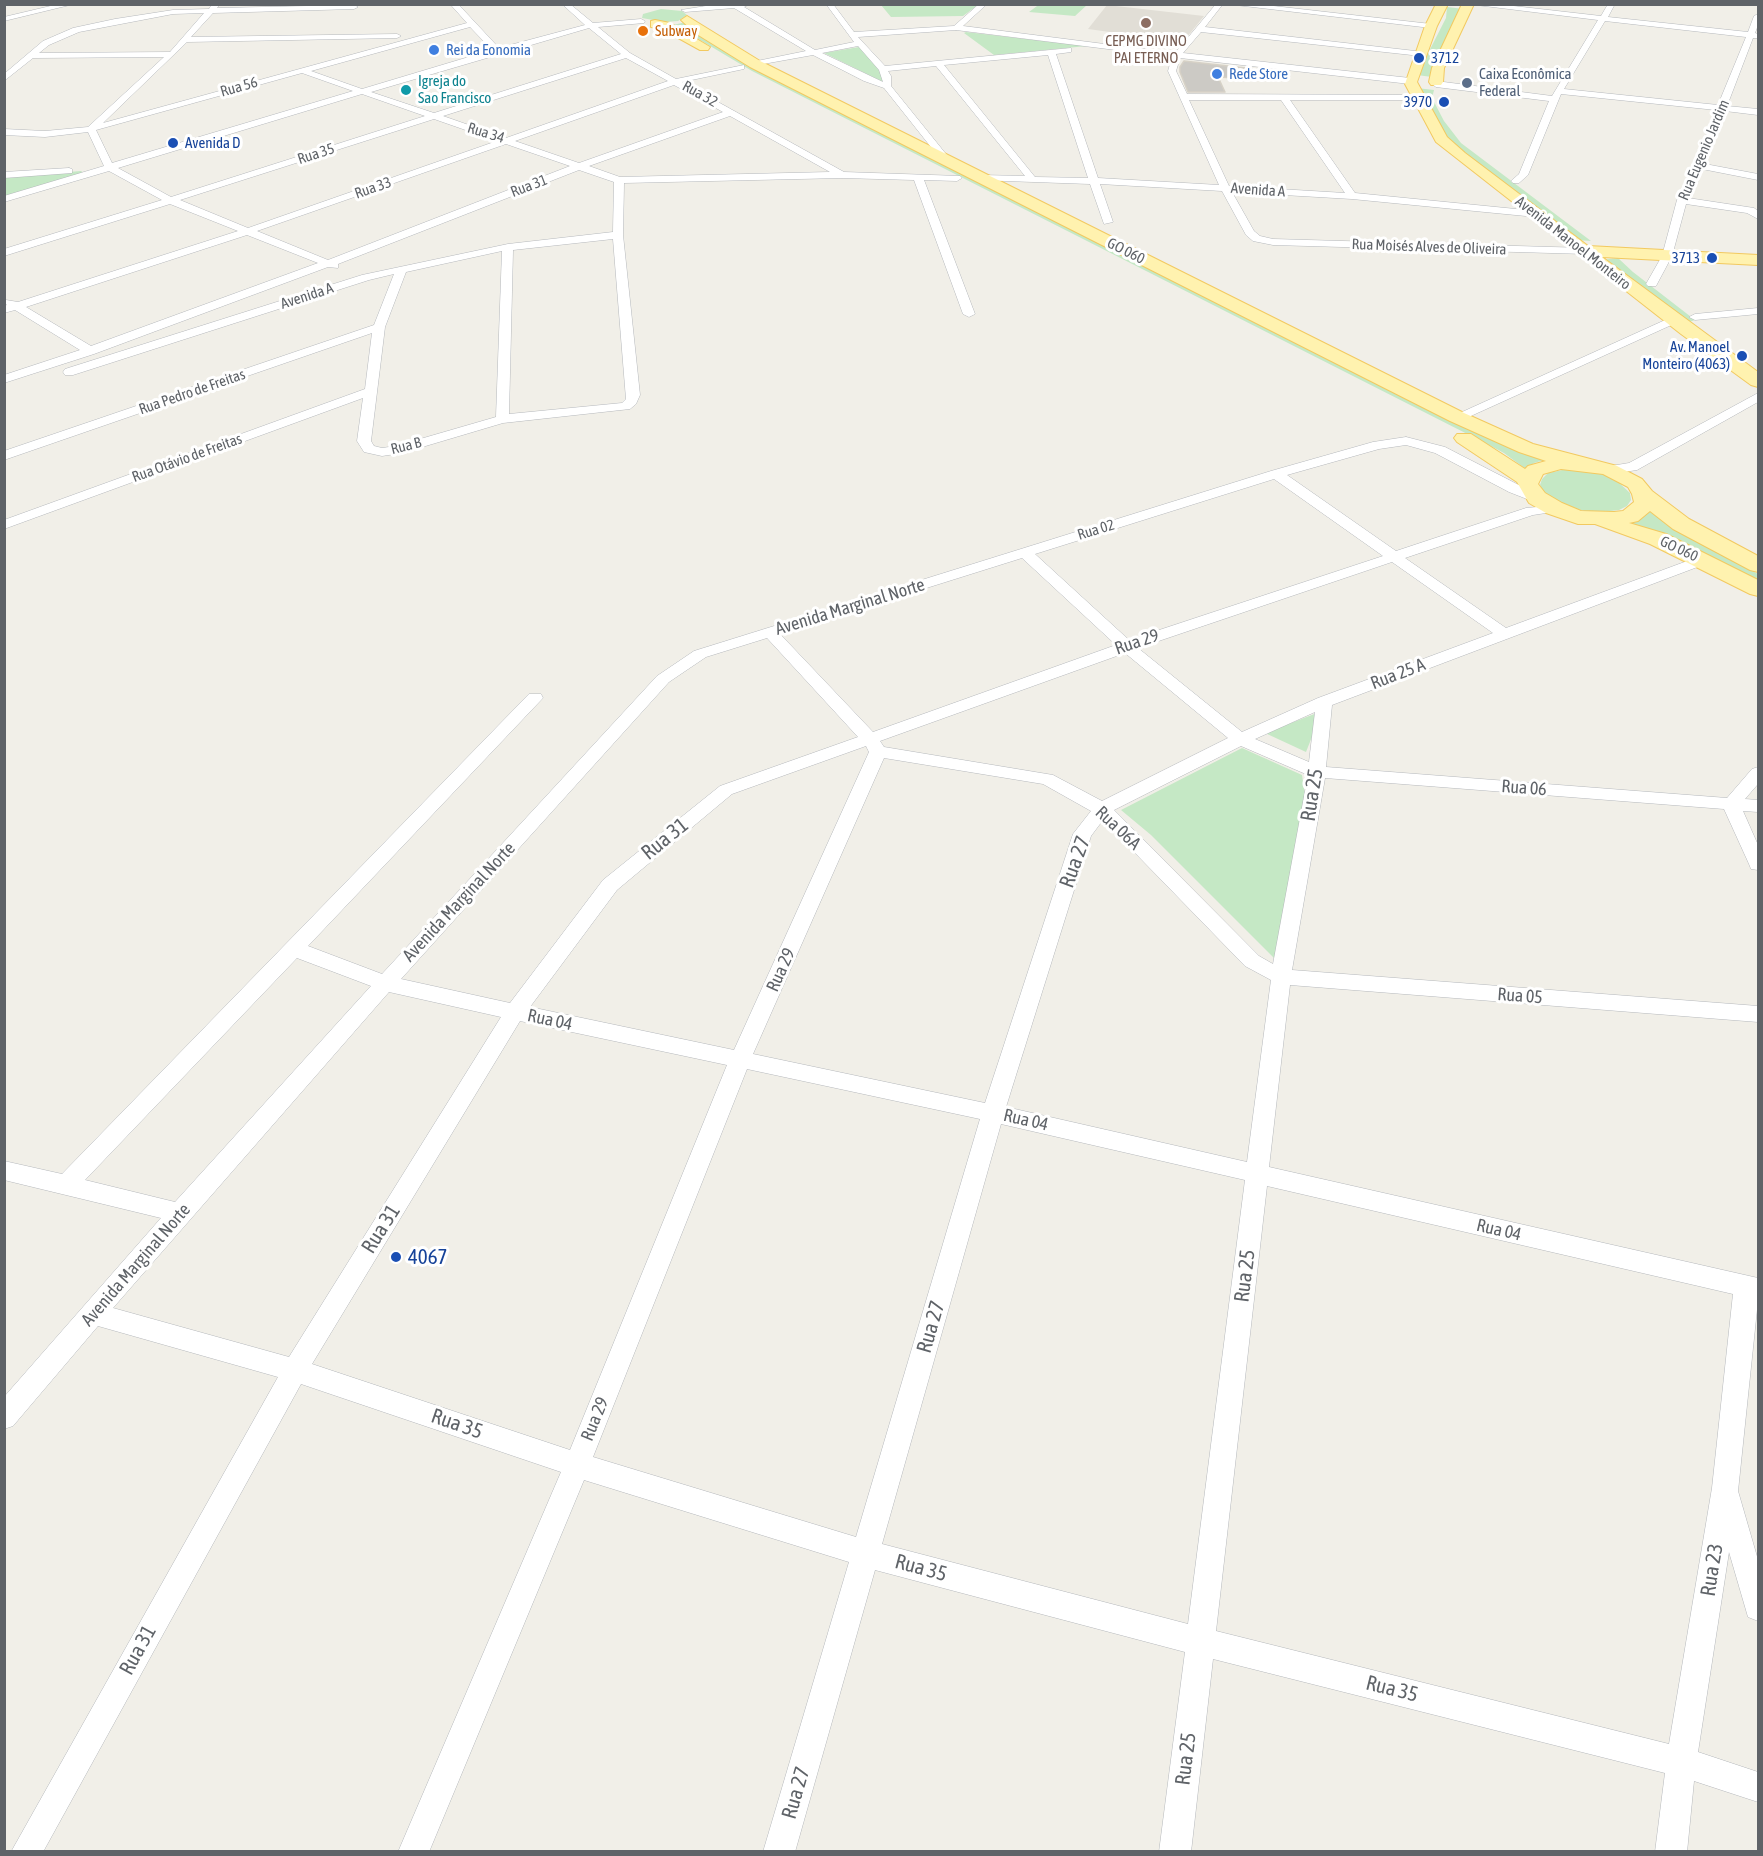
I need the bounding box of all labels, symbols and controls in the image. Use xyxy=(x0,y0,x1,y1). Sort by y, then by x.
marker: CEPMG DIVINO PAI ETERNO xyxy=(1139,16,1153,30)
place label: Subway xyxy=(655,22,697,40)
marker: Subway xyxy=(636,24,650,38)
place label: CEPMG DIVINO PAI ETERNO xyxy=(1105,32,1187,67)
place label: Rei da Eonomia xyxy=(446,41,531,59)
marker: Rei da Eonomia xyxy=(427,43,441,57)
place label: 3712 xyxy=(1431,49,1459,67)
marker: 3712 xyxy=(1412,51,1426,65)
place label: Rede Store xyxy=(1229,65,1288,83)
place label: Caixa Econômica Federal xyxy=(1479,65,1571,100)
marker: Rede Store xyxy=(1210,67,1224,81)
place label: Igreja do Sao Francisco xyxy=(418,72,491,107)
street label: Rua 56 xyxy=(218,73,260,101)
marker: Caixa Econômica Federal xyxy=(1460,76,1474,90)
street label: Rua 32 xyxy=(679,77,721,111)
marker: Igreja do Sao Francisco xyxy=(399,83,413,97)
place label: 3970 xyxy=(1404,93,1432,111)
marker: 3970 xyxy=(1437,95,1451,109)
street label: Rua Eugenio Jardim xyxy=(1675,97,1733,203)
street label: Rua 34 xyxy=(465,119,507,147)
place label: Avenida D xyxy=(185,134,240,152)
marker: Avenida D xyxy=(166,136,180,150)
street label: Rua 35 xyxy=(295,140,337,168)
street label: Rua 31 xyxy=(508,171,550,201)
street label: Rua 33 xyxy=(352,173,394,203)
street label: Avenida A xyxy=(1230,179,1286,201)
street label: Avenida Manoel Monteiro xyxy=(1512,192,1634,294)
street label: GO 060 xyxy=(1104,234,1148,268)
street label: Rua Moisés Alves de Oliveira xyxy=(1351,235,1507,259)
place label: 3713 xyxy=(1672,249,1700,267)
marker: 3713 xyxy=(1705,251,1719,265)
street label: Avenida A xyxy=(278,279,336,313)
place label: Av. Manoel Monteiro (4063) xyxy=(1642,338,1730,373)
marker: Av. Manoel Monteiro (4063) xyxy=(1735,349,1749,363)
street label: Rua Pedro de Freitas xyxy=(136,365,248,419)
street label: Rua Otávio de Freitas xyxy=(130,430,244,486)
street label: Rua B xyxy=(389,434,423,458)
street label: Rua 02 xyxy=(1075,516,1117,544)
street label: GO 060 xyxy=(1657,532,1701,566)
street label: Avenida Marginal Norte xyxy=(773,574,927,640)
street label: Rua 29 xyxy=(1112,624,1162,660)
street label: Rua 25 A xyxy=(1368,654,1428,694)
street label: Rua 25 xyxy=(1295,767,1329,823)
street label: Rua 06 xyxy=(1501,776,1547,800)
street label: Rua 06A xyxy=(1091,802,1145,854)
street label: Rua 31 xyxy=(636,813,694,865)
street label: Rua 27 xyxy=(1054,833,1096,891)
street label: Avenida Marginal Norte xyxy=(398,838,520,966)
street label: Rua 29 xyxy=(762,945,800,995)
street label: Rua 05 xyxy=(1497,984,1543,1008)
street label: Rua 04 xyxy=(526,1005,574,1035)
street label: Rua 04 xyxy=(1001,1104,1051,1136)
street label: Avenida Marginal Norte xyxy=(77,1199,195,1331)
street label: Rua 31 xyxy=(356,1200,406,1258)
street label: Rua 04 xyxy=(1474,1214,1524,1246)
place label: 4067 xyxy=(408,1244,447,1270)
street label: Rua 25 xyxy=(1229,1248,1261,1304)
marker: 4067 xyxy=(389,1250,403,1264)
street label: Rua 27 xyxy=(912,1298,950,1356)
street label: Rua 29 xyxy=(576,1394,614,1444)
street label: Rua 35 xyxy=(428,1403,486,1445)
street label: Rua 23 xyxy=(1695,1542,1729,1598)
street label: Rua 35 xyxy=(892,1549,950,1587)
street label: Rua 31 xyxy=(114,1621,162,1679)
street label: Rua 35 xyxy=(1363,1670,1421,1708)
street label: Rua 25 xyxy=(1170,1731,1202,1787)
street label: Rua 27 xyxy=(777,1764,815,1822)

